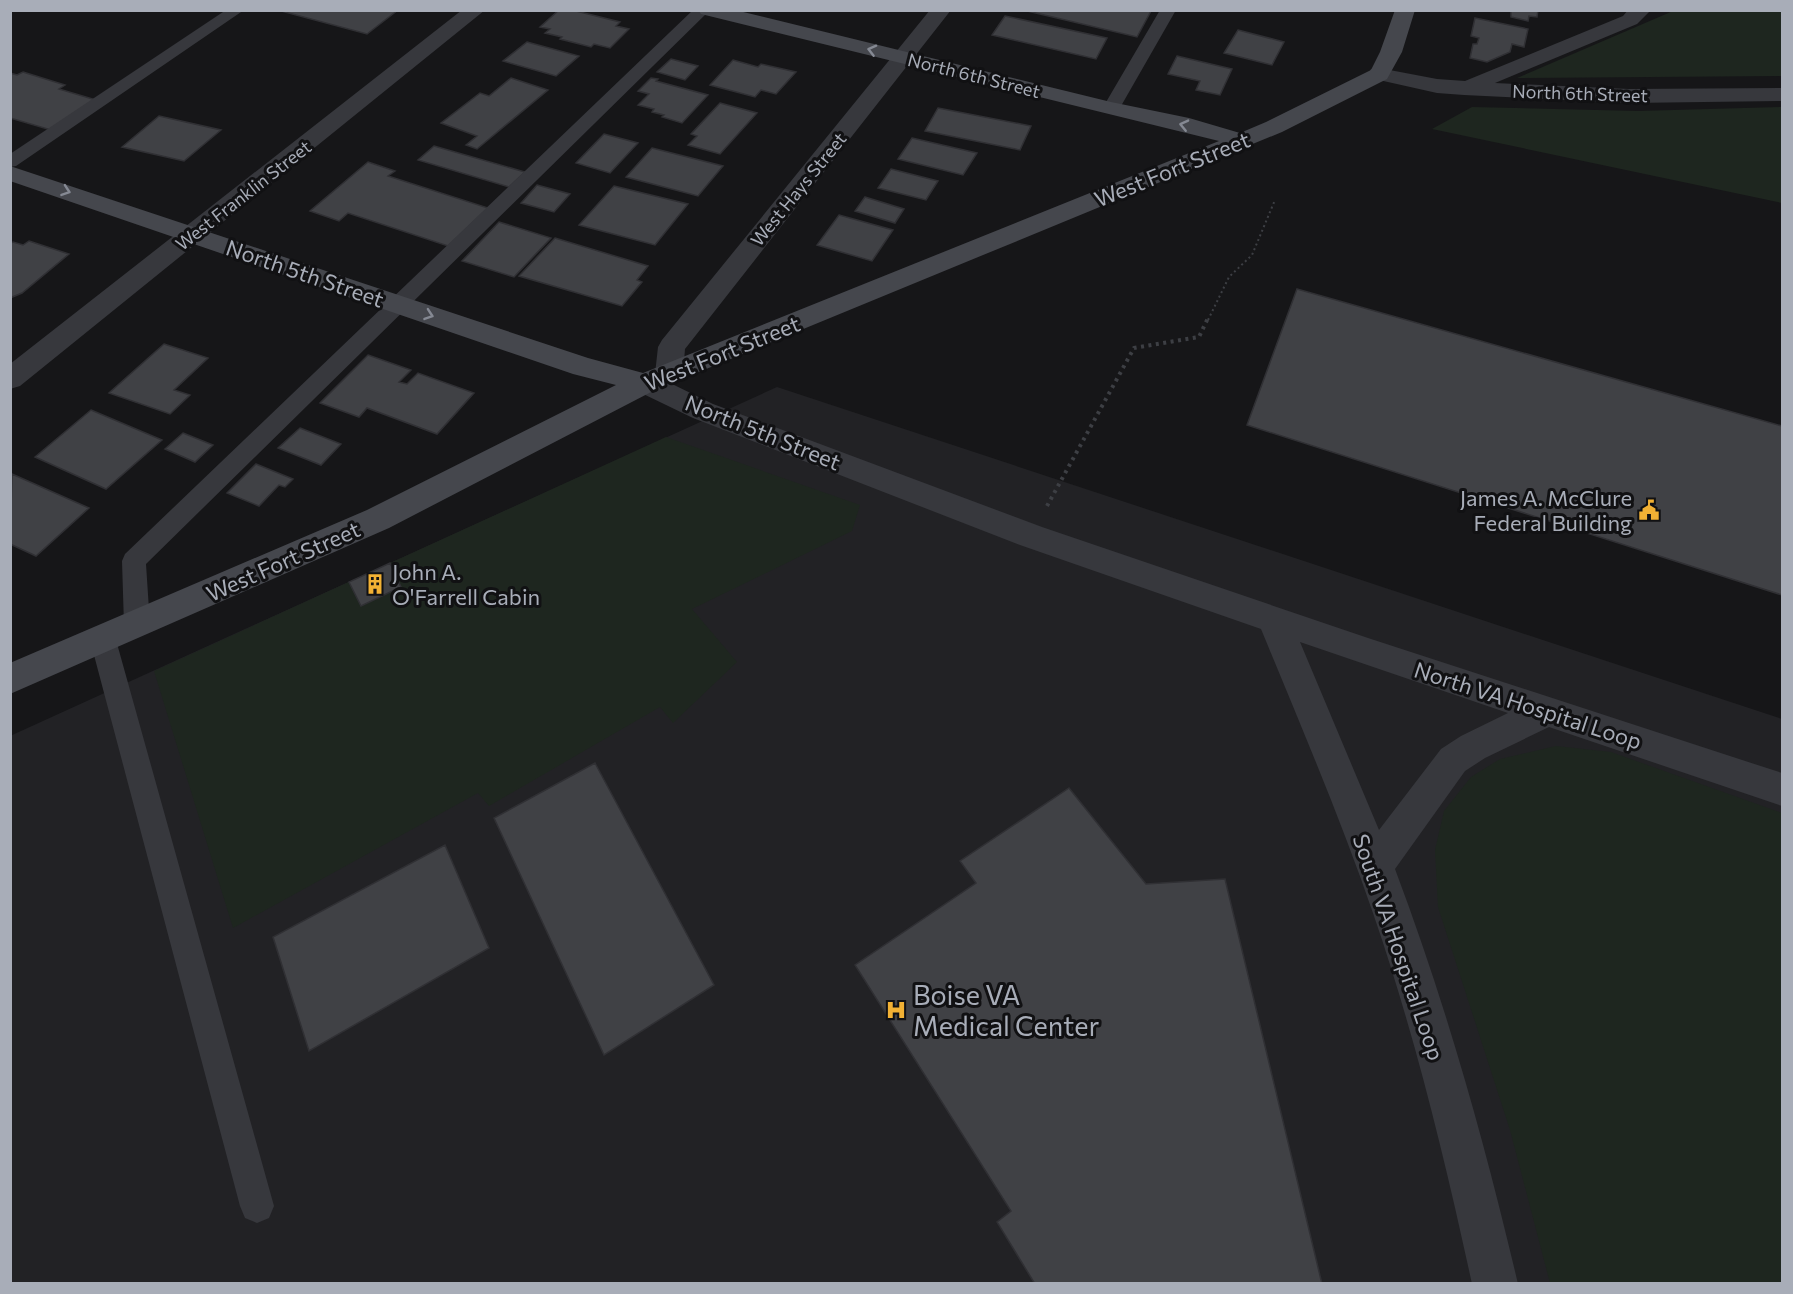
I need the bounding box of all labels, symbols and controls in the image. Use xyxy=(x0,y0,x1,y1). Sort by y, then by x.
one-way arrow xyxy=(867,45,877,58)
street label: North 6th Street xyxy=(906,48,1042,102)
street label: North 6th Street xyxy=(1512,80,1648,106)
one-way arrow xyxy=(1179,119,1189,132)
street label: West Fort Street xyxy=(1090,126,1254,212)
street label: West Hays Street xyxy=(745,128,851,250)
street label: West Franklin Street xyxy=(171,135,315,255)
one-way arrow xyxy=(60,184,71,197)
street label: North 5th Street xyxy=(223,233,387,313)
one-way arrow xyxy=(424,308,434,320)
street label: West Fort Street xyxy=(640,310,804,396)
street label: North 5th Street xyxy=(681,389,845,475)
place label: James A. McClure Federal Building xyxy=(1460,484,1632,536)
public building icon: James A. McClure Federal Building xyxy=(1637,498,1661,522)
street label: West Fort Street xyxy=(202,515,364,607)
place label: John A. O'Farrell Cabin xyxy=(392,558,540,610)
building icon: John A. O'Farrell Cabin xyxy=(363,572,387,596)
street label: North VA Hospital Loop xyxy=(1411,655,1645,755)
street label: South VA Hospital Loop xyxy=(1348,830,1450,1064)
place label: Boise VA Medical Center xyxy=(913,978,1099,1042)
hospital icon: Boise VA Medical Center xyxy=(884,998,908,1022)

